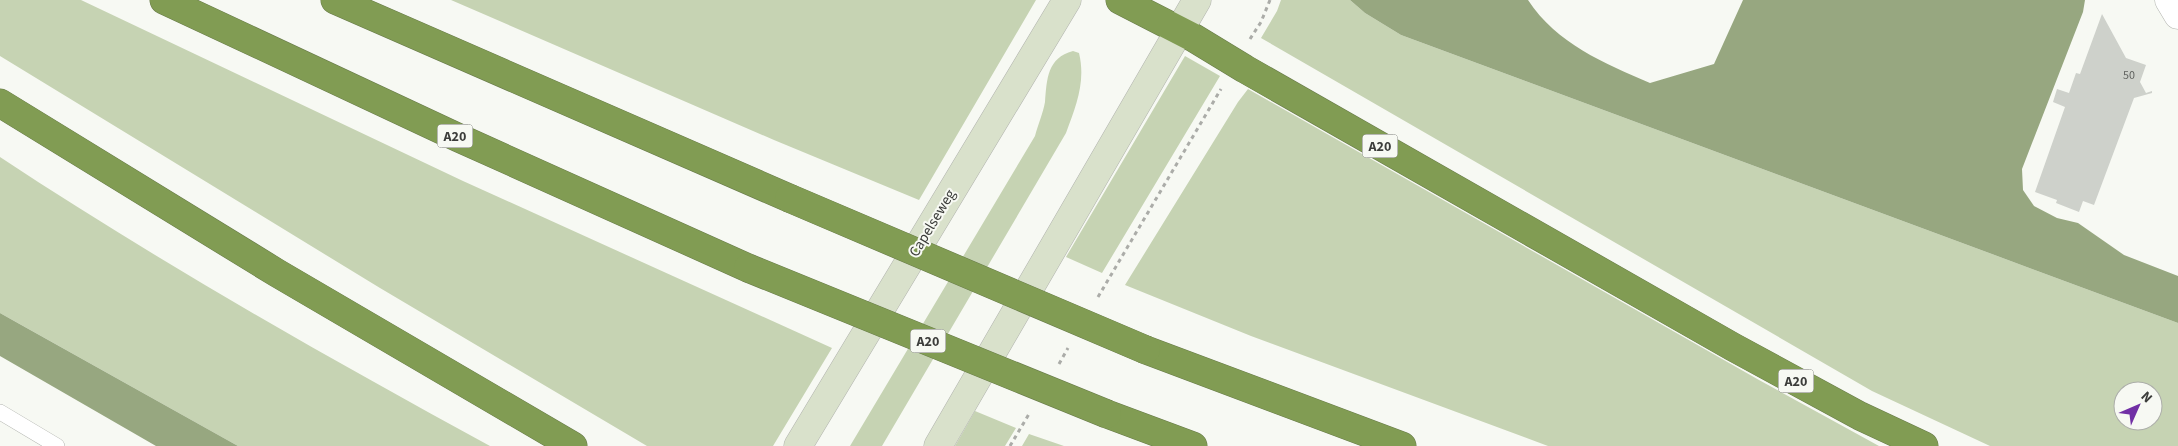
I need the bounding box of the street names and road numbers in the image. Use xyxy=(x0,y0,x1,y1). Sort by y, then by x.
road number: A20 xyxy=(438,124,472,148)
road number: A20 xyxy=(1362,134,1398,158)
street label: Capelseweg xyxy=(904,185,961,261)
road number: A20 xyxy=(910,330,946,352)
road number: A20 xyxy=(1778,370,1814,392)

